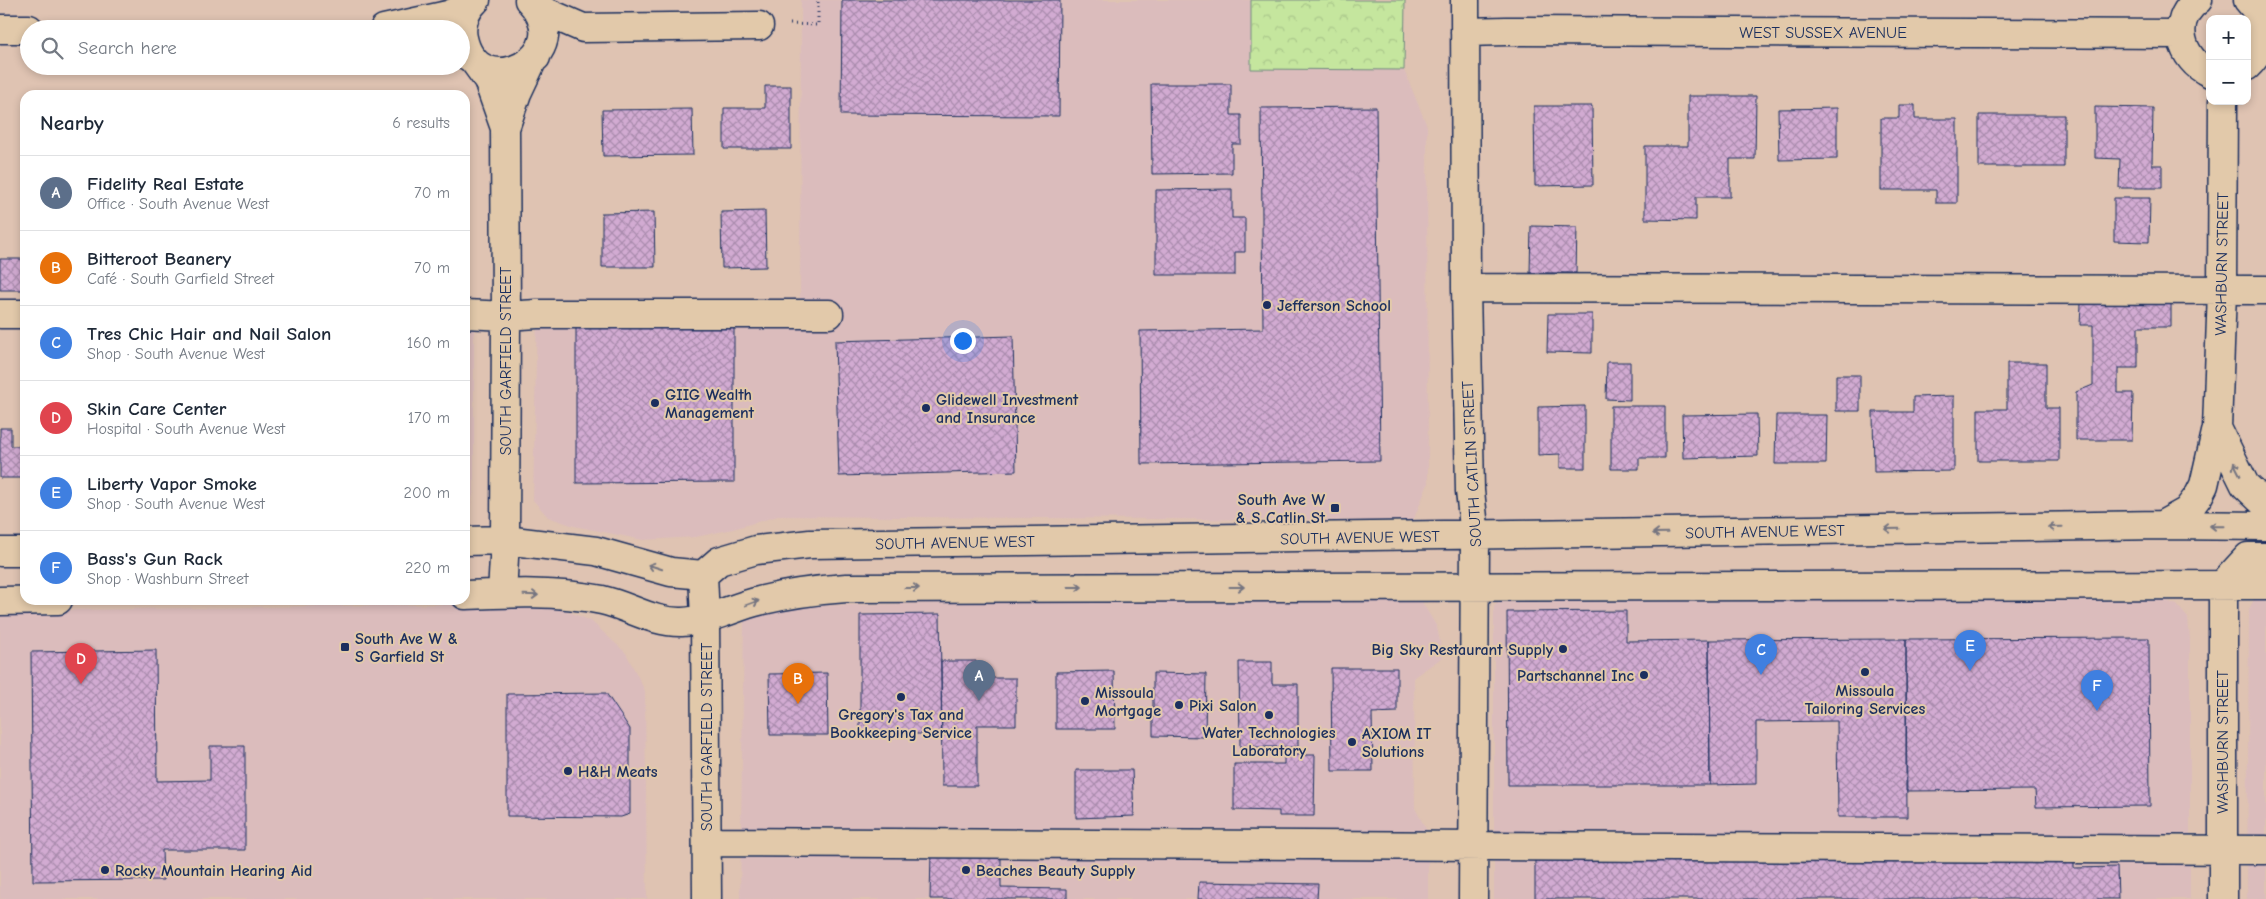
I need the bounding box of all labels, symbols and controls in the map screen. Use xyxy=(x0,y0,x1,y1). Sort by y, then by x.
map controls xyxy=(2206,15,2251,105)
button: + xyxy=(2206,15,2251,60)
search box xyxy=(20,20,470,75)
street label: WEST SUSSEX AVENUE xyxy=(1739,24,1907,42)
icon: search xyxy=(38,34,66,62)
text: Search here xyxy=(78,37,177,59)
button: − xyxy=(2206,60,2251,105)
text: Nearby xyxy=(40,111,104,135)
text: 6 results xyxy=(392,114,450,132)
text: Fidelity Real Estate xyxy=(87,173,244,195)
text: A xyxy=(52,184,60,202)
text: 70 m xyxy=(414,184,450,202)
street label: WASHBURN STREET xyxy=(2212,191,2232,336)
text: Office · South Avenue West xyxy=(87,195,269,213)
text: Bitteroot Beanery xyxy=(87,248,231,270)
text: B xyxy=(51,259,61,277)
text: 70 m xyxy=(414,259,450,277)
street label: SOUTH GARFIELD STREET xyxy=(497,266,515,455)
text: Café · South Garfield Street xyxy=(87,270,274,288)
place label: Jefferson School xyxy=(1277,297,1391,315)
marker: Jefferson School xyxy=(1261,299,1273,311)
text: Tres Chic Hair and Nail Salon xyxy=(87,323,331,345)
your location xyxy=(950,328,976,354)
text: C xyxy=(51,334,61,352)
text: 160 m xyxy=(407,334,450,352)
text: Shop · South Avenue West xyxy=(87,345,265,363)
street label: SOUTH CATLIN STREET xyxy=(1459,380,1485,547)
place label: GIIG Wealth Management xyxy=(665,386,755,422)
place label: Glidewell Investment and Insurance xyxy=(936,391,1079,427)
marker: GIIG Wealth Management xyxy=(649,397,661,409)
text: Skin Care Center xyxy=(87,398,226,420)
marker: Glidewell Investment and Insurance xyxy=(920,402,932,414)
text: D xyxy=(51,409,61,427)
text: 170 m xyxy=(408,409,450,427)
text: Hospital · South Avenue West xyxy=(87,420,285,438)
one-way arrow xyxy=(2232,462,2242,477)
text: Liberty Vapor Smoke xyxy=(87,473,257,495)
text: E xyxy=(51,484,61,502)
text: 200 m xyxy=(404,484,450,502)
place label: South Ave W & S Catlin St xyxy=(1236,491,1326,527)
text: Shop · South Avenue West xyxy=(87,495,265,513)
marker: South Ave W & S Catlin St xyxy=(1329,502,1341,514)
one-way arrow xyxy=(2210,521,2226,531)
street label: SOUTH AVENUE WEST xyxy=(1685,522,1846,542)
one-way arrow xyxy=(2047,522,2064,532)
one-way arrow xyxy=(1885,525,1901,534)
street label: SOUTH AVENUE WEST xyxy=(1280,528,1441,548)
one-way arrow xyxy=(1652,528,1668,538)
street label: SOUTH AVENUE WEST xyxy=(875,533,1036,553)
text: Bass's Gun Rack xyxy=(87,548,222,570)
text: F xyxy=(51,559,61,577)
text: 220 m xyxy=(405,559,450,577)
one-way arrow xyxy=(647,562,663,571)
text: Shop · Washburn Street xyxy=(87,570,249,588)
one-way arrow xyxy=(1066,582,1083,592)
one-way arrow xyxy=(1229,582,1245,592)
one-way arrow xyxy=(904,583,920,593)
one-way arrow xyxy=(523,590,539,599)
one-way arrow xyxy=(743,598,759,607)
place label: South Ave W & S Garfield St xyxy=(355,630,458,666)
pin: E xyxy=(1954,630,1986,671)
pin: C xyxy=(1745,634,1777,675)
marker: South Ave W & S Garfield St xyxy=(339,641,351,653)
place label: Big Sky Restaurant Supply xyxy=(1372,641,1554,659)
street label: SOUTH GARFIELD STREET xyxy=(698,642,716,831)
pin: D xyxy=(65,643,97,684)
marker: Big Sky Restaurant Supply xyxy=(1557,643,1569,655)
pin: A xyxy=(963,660,995,701)
pin: B xyxy=(782,663,814,704)
marker: Missoula Tailoring Services xyxy=(1859,666,1871,678)
place label: Partschannel Inc xyxy=(1517,667,1634,685)
marker: Partschannel Inc xyxy=(1638,669,1650,681)
pin: F xyxy=(2081,670,2113,711)
street label: WASHBURN STREET xyxy=(2214,670,2232,814)
place label: Missoula Tailoring Services xyxy=(1805,682,1925,718)
place label: Missoula Mortgage xyxy=(1095,684,1161,720)
marker: Gregory's Tax and Bookkeeping Service xyxy=(895,691,907,703)
marker: Missoula Mortgage xyxy=(1079,695,1091,707)
place label: Pixi Salon xyxy=(1189,697,1257,715)
marker: Pixi Salon xyxy=(1173,699,1185,711)
place label: Gregory's Tax and Bookkeeping Service xyxy=(830,706,972,742)
marker: Water Technologies Laboratory xyxy=(1263,709,1275,721)
place label: Water Technologies Laboratory xyxy=(1202,724,1336,760)
place label: AXIOM IT Solutions xyxy=(1362,725,1432,761)
marker: AXIOM IT Solutions xyxy=(1346,736,1358,748)
place label: H&H Meats xyxy=(578,763,658,781)
marker: H&H Meats xyxy=(562,765,574,777)
place label: Rocky Mountain Hearing Aid xyxy=(115,862,312,880)
place label: Beaches Beauty Supply xyxy=(976,862,1136,880)
marker: Rocky Mountain Hearing Aid xyxy=(99,864,111,876)
marker: Beaches Beauty Supply xyxy=(960,864,972,876)

